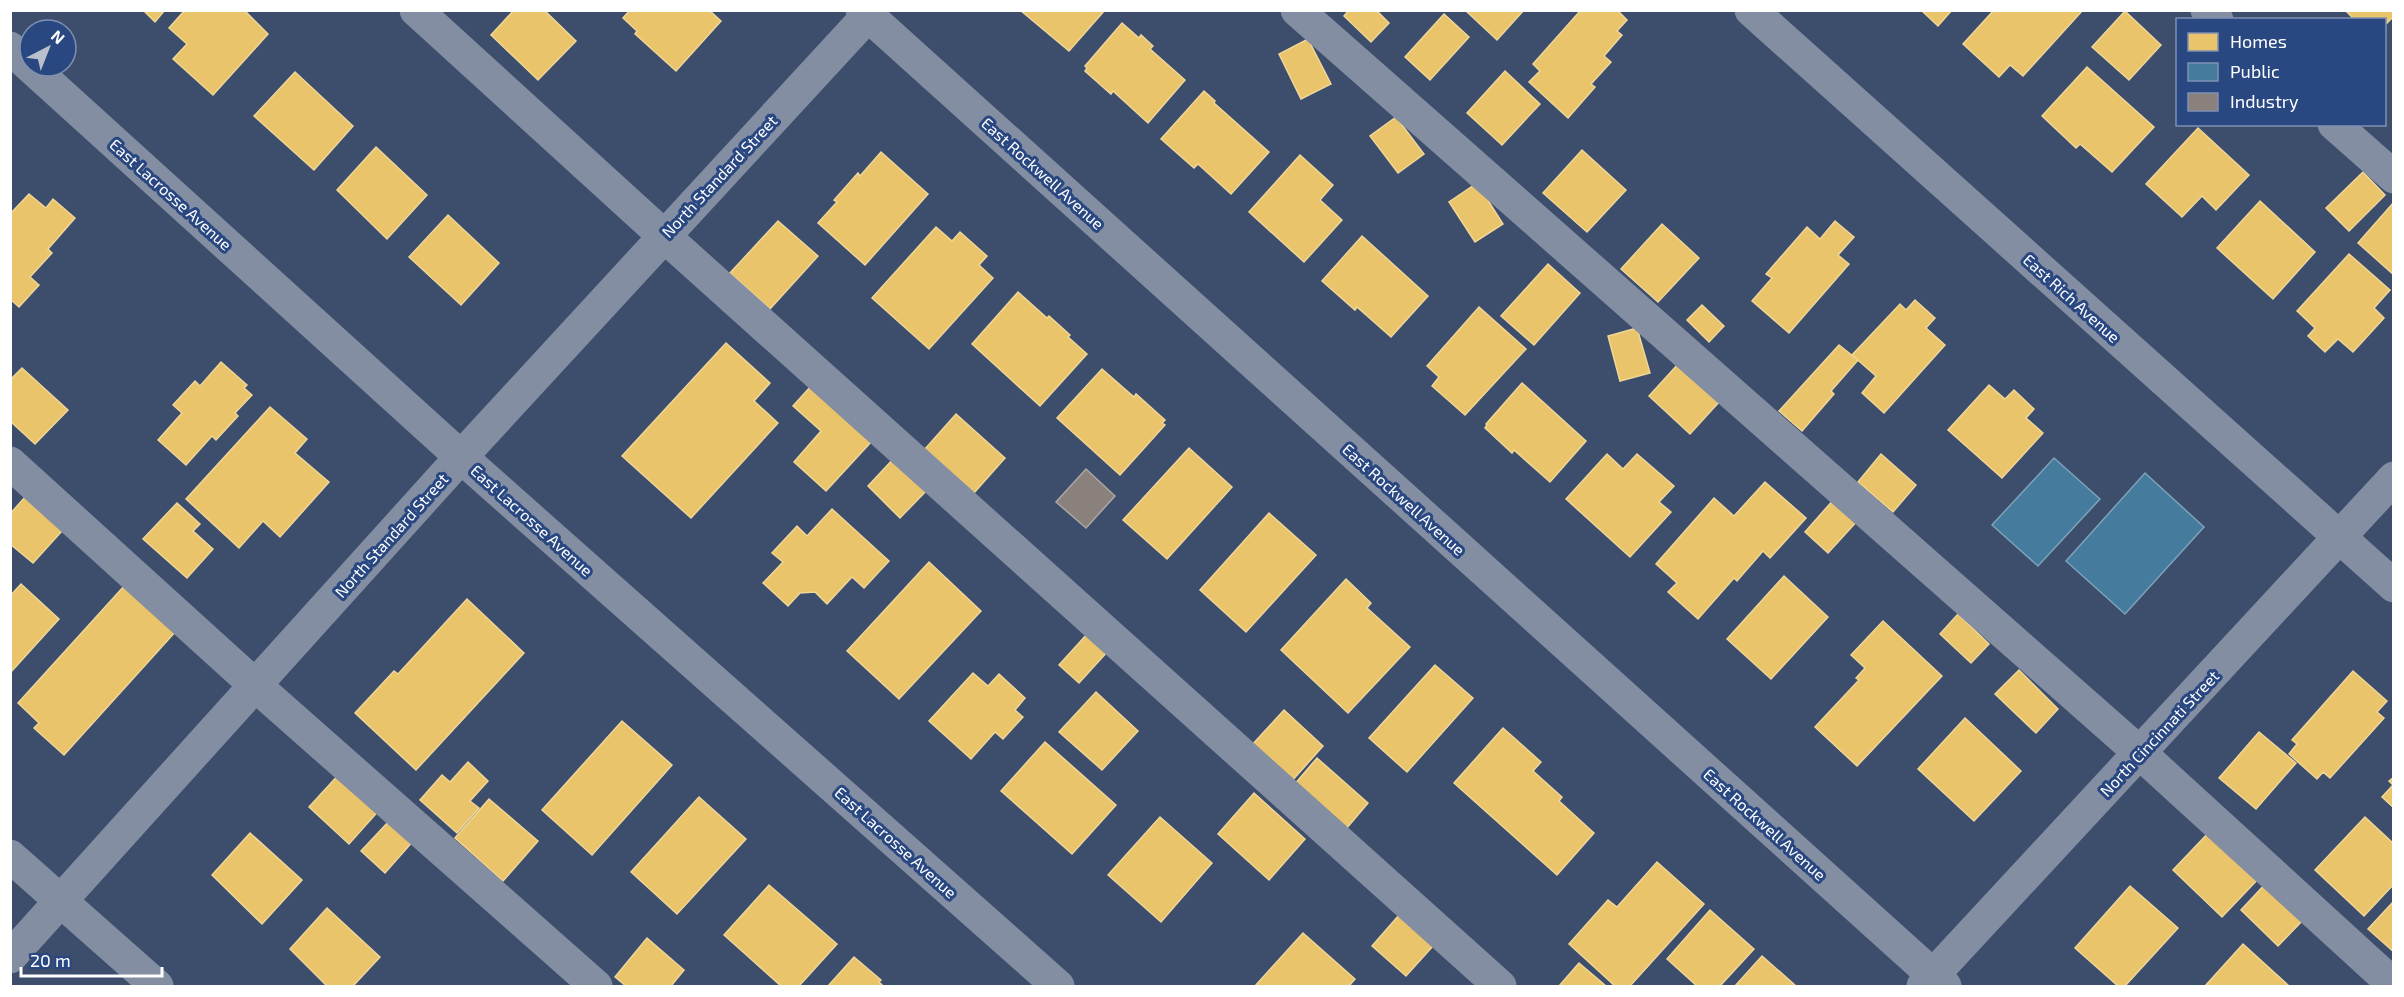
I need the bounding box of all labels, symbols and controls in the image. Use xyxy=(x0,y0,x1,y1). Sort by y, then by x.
north arrow xyxy=(18,18,78,78)
legend xyxy=(2176,18,2386,126)
text: N xyxy=(48,26,69,47)
text: Homes xyxy=(2230,30,2287,52)
text: Public xyxy=(2230,60,2280,82)
text: Industry xyxy=(2230,90,2299,112)
street label: North Standard Street xyxy=(657,111,781,241)
street label: East Rockwell Avenue xyxy=(978,113,1108,233)
street label: East Lacrosse Avenue xyxy=(106,134,236,254)
street label: East Rich Avenue xyxy=(2020,250,2124,346)
street label: East Rockwell Avenue xyxy=(1339,439,1469,559)
street label: East Lacrosse Avenue xyxy=(467,460,597,580)
street label: North Standard Street xyxy=(330,469,452,601)
street label: North Cincinnati Street xyxy=(2096,666,2222,800)
street label: East Rockwell Avenue xyxy=(1700,764,1830,884)
street label: East Lacrosse Avenue xyxy=(831,782,961,902)
scale bar xyxy=(21,940,162,978)
text: 20 m xyxy=(30,949,71,971)

